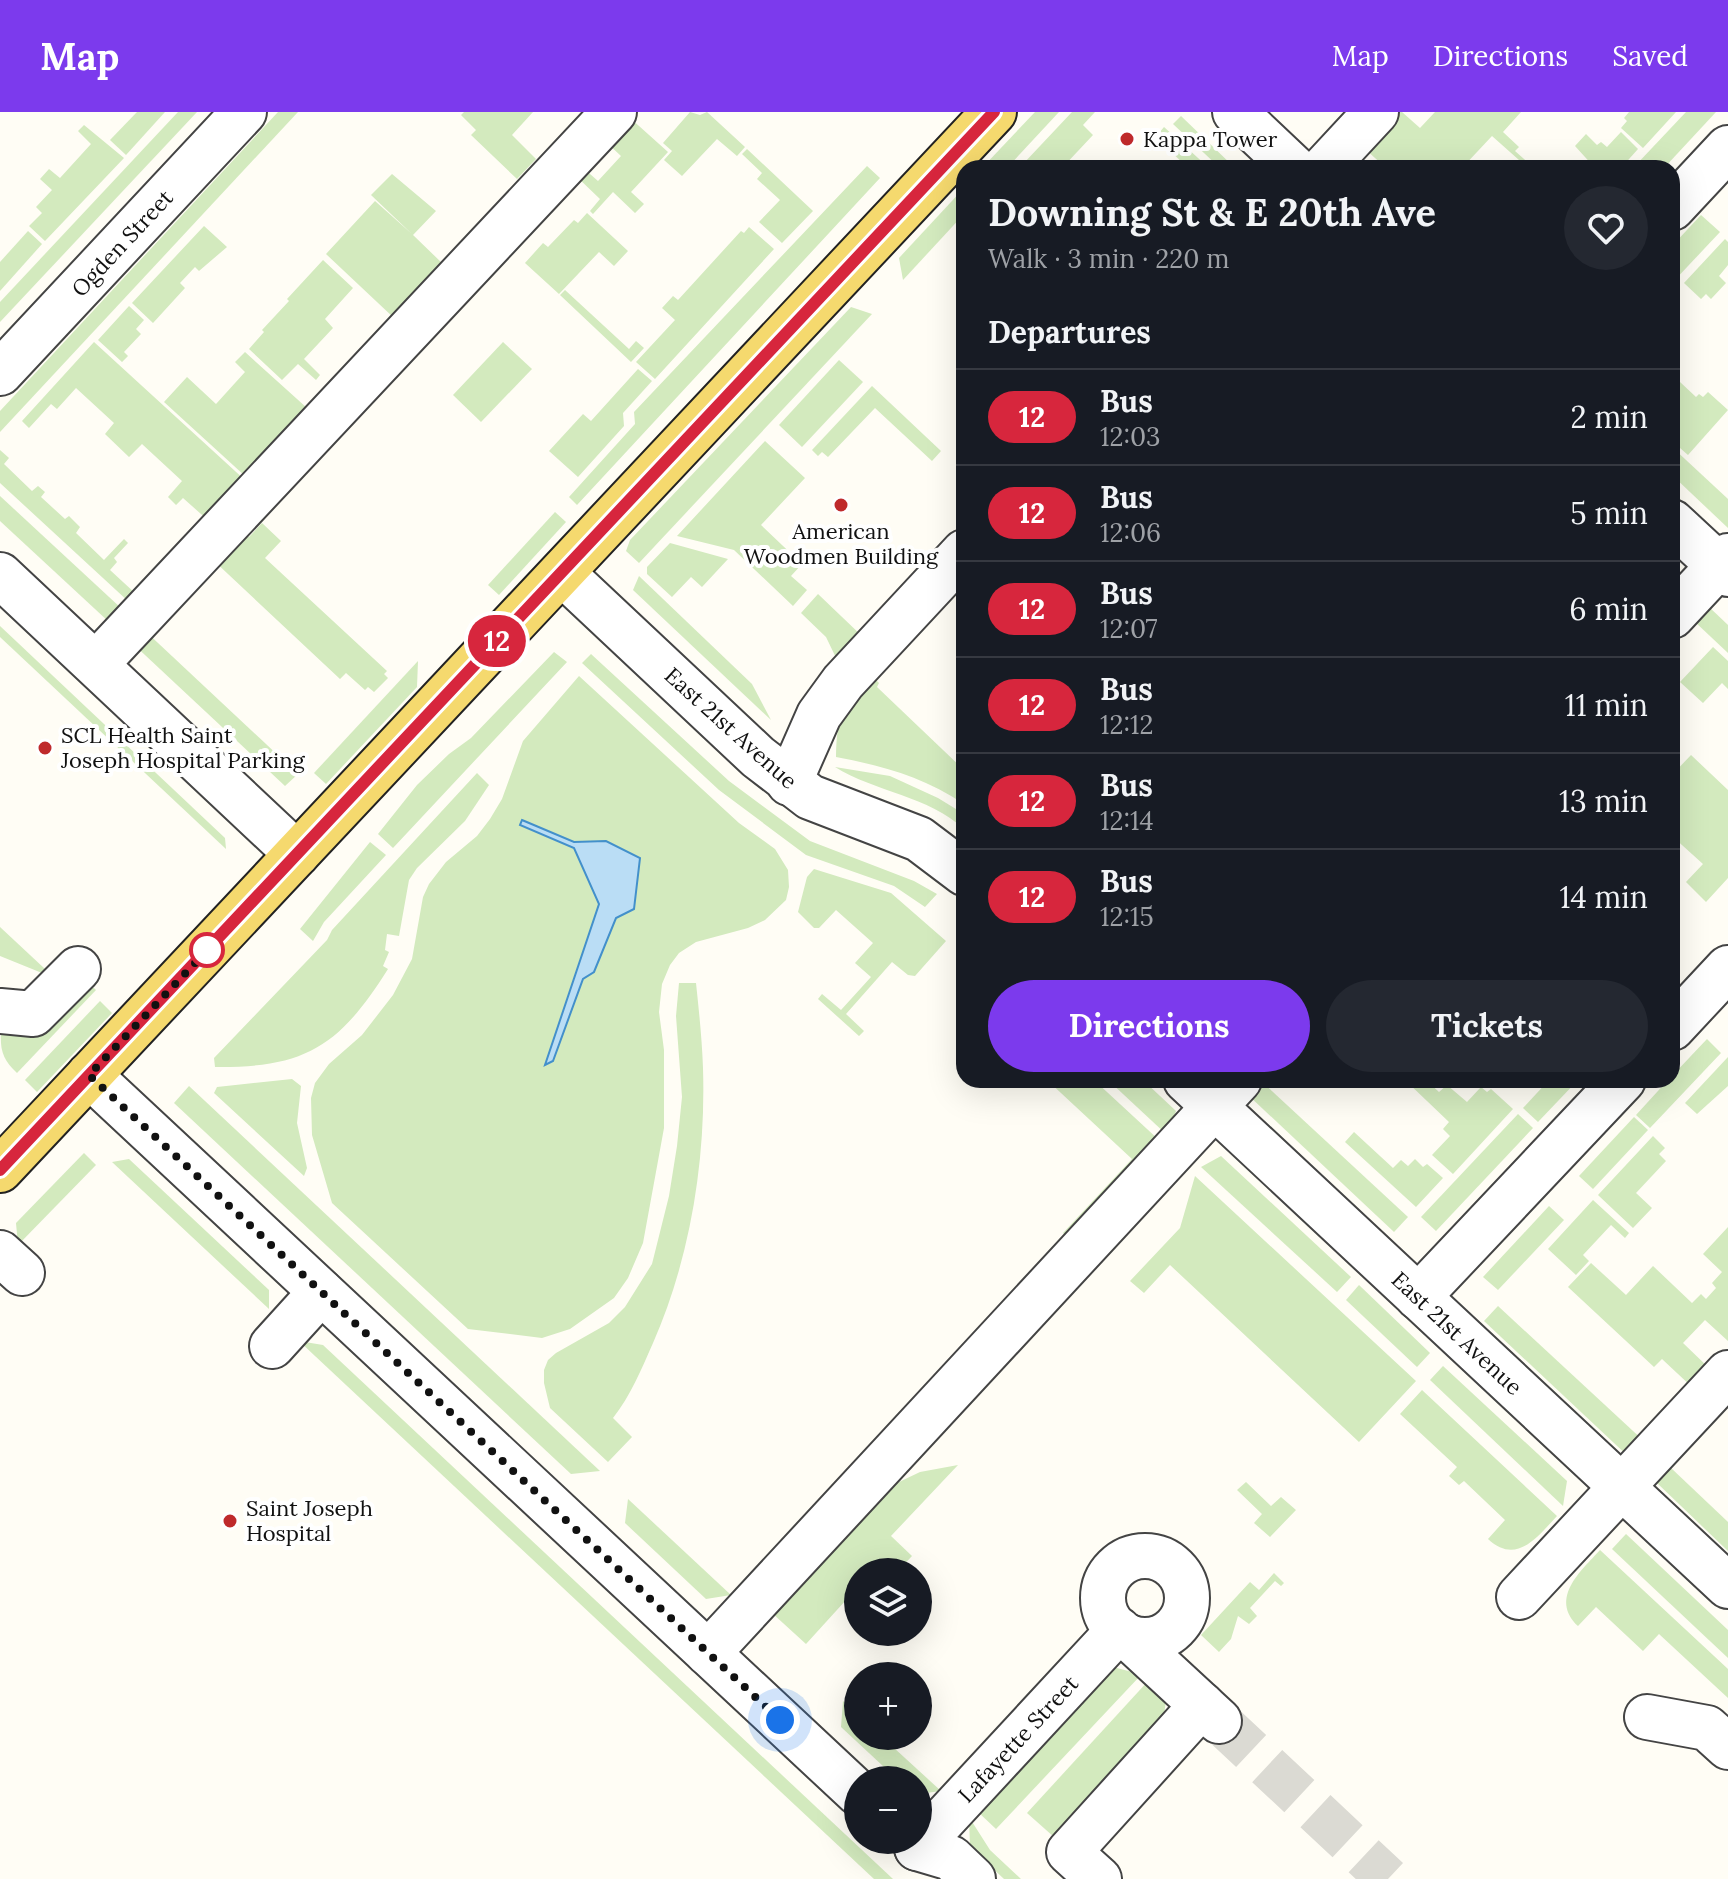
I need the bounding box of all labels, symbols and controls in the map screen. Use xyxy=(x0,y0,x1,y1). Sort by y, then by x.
text: Map xyxy=(40,32,119,80)
text: Map xyxy=(1332,38,1389,74)
text: Directions xyxy=(1433,38,1568,74)
text: Saved xyxy=(1612,38,1688,74)
place label: Kappa Tower xyxy=(1143,125,1278,153)
marker: Kappa Tower xyxy=(1118,130,1136,148)
street label: Ogden Street xyxy=(65,183,179,302)
button: heart xyxy=(1564,186,1648,270)
text: Downing St & E 20th Ave xyxy=(988,188,1436,236)
text: Walk · 3 min · 220 m xyxy=(988,242,1229,275)
text: Departures xyxy=(988,313,1151,351)
text: Bus xyxy=(1100,382,1153,420)
text: 2 min xyxy=(1571,398,1648,436)
text: 12 xyxy=(1019,399,1045,435)
text: 12:03 xyxy=(1100,420,1161,453)
text: Bus xyxy=(1100,478,1153,516)
text: 5 min xyxy=(1570,494,1648,532)
text: 12 xyxy=(1019,495,1045,531)
marker: American Woodmen Building xyxy=(832,496,850,514)
text: 12:06 xyxy=(1100,516,1161,549)
place label: American Woodmen Building xyxy=(744,517,939,570)
text: Bus xyxy=(1100,574,1153,612)
text: 6 min xyxy=(1569,590,1648,628)
text: 12 xyxy=(1019,591,1045,627)
text: 12:07 xyxy=(1100,612,1158,645)
line badge: 12 xyxy=(461,615,533,667)
text: 12 xyxy=(484,623,510,659)
street label: East 21st Avenue xyxy=(659,661,803,795)
text: Bus xyxy=(1100,670,1153,708)
text: 11 min xyxy=(1565,686,1648,724)
text: 12 xyxy=(1019,687,1045,723)
text: 12:12 xyxy=(1100,708,1153,741)
place label: SCL Health Saint Joseph Hospital Parking xyxy=(60,721,306,774)
marker: SCL Health Saint Joseph Hospital Parking xyxy=(36,739,54,757)
text: Bus xyxy=(1100,766,1153,804)
text: 13 min xyxy=(1559,782,1648,820)
text: 12 xyxy=(1019,783,1045,819)
text: 12:14 xyxy=(1100,804,1153,837)
text: Bus xyxy=(1100,862,1153,900)
text: 14 min xyxy=(1559,878,1648,916)
text: 12 xyxy=(1019,879,1045,915)
text: 12:15 xyxy=(1100,900,1154,933)
unlabelled marker xyxy=(190,933,224,967)
button: Directions xyxy=(988,980,1310,1072)
button: Tickets xyxy=(1326,980,1648,1072)
street label: East 21st Avenue xyxy=(1386,1265,1528,1401)
place label: Saint Joseph Hospital xyxy=(246,1494,373,1547)
marker: Saint Joseph Hospital xyxy=(221,1512,239,1530)
map controls xyxy=(844,1558,932,1854)
button: layers xyxy=(844,1558,932,1646)
button: + xyxy=(844,1662,932,1750)
street label: Lafayette Street xyxy=(952,1669,1084,1808)
your location xyxy=(760,1700,800,1740)
button: − xyxy=(844,1766,932,1854)

